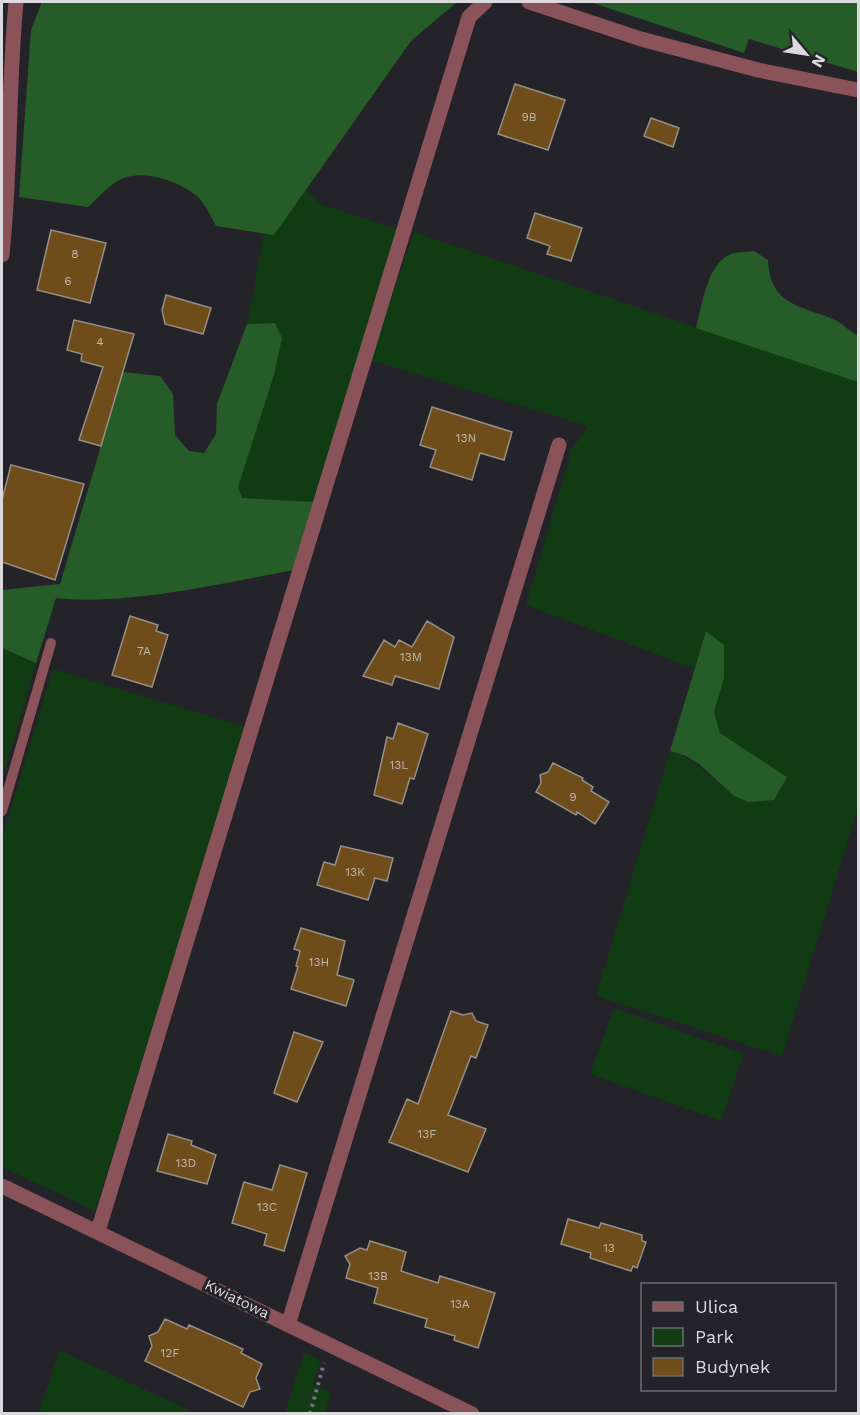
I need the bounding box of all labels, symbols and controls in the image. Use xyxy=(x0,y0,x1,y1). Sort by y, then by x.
north arrow xyxy=(776,24,836,84)
text: N xyxy=(807,51,830,71)
house number: 9B xyxy=(521,110,537,124)
house number: 8 xyxy=(71,247,79,261)
house number: 6 xyxy=(64,274,72,288)
house number: 4 xyxy=(96,335,104,349)
house number: 13N xyxy=(456,431,476,445)
house number: 7A xyxy=(137,644,151,658)
house number: 13M xyxy=(400,650,422,664)
house number: 13L xyxy=(390,758,408,772)
house number: 9 xyxy=(569,790,577,804)
house number: 13K xyxy=(345,865,365,879)
house number: 13H xyxy=(309,955,329,969)
house number: 13F xyxy=(418,1127,437,1141)
house number: 13D xyxy=(176,1156,196,1170)
house number: 13C xyxy=(257,1200,277,1214)
house number: 13 xyxy=(603,1241,615,1255)
house number: 13B xyxy=(368,1269,388,1283)
street label: Kwiatowa xyxy=(202,1276,273,1323)
legend xyxy=(641,1283,836,1391)
text: Ulica xyxy=(695,1296,738,1317)
house number: 13A xyxy=(450,1297,470,1311)
text: Park xyxy=(695,1326,734,1347)
house number: 12F xyxy=(161,1346,180,1360)
text: Budynek xyxy=(695,1356,770,1377)

